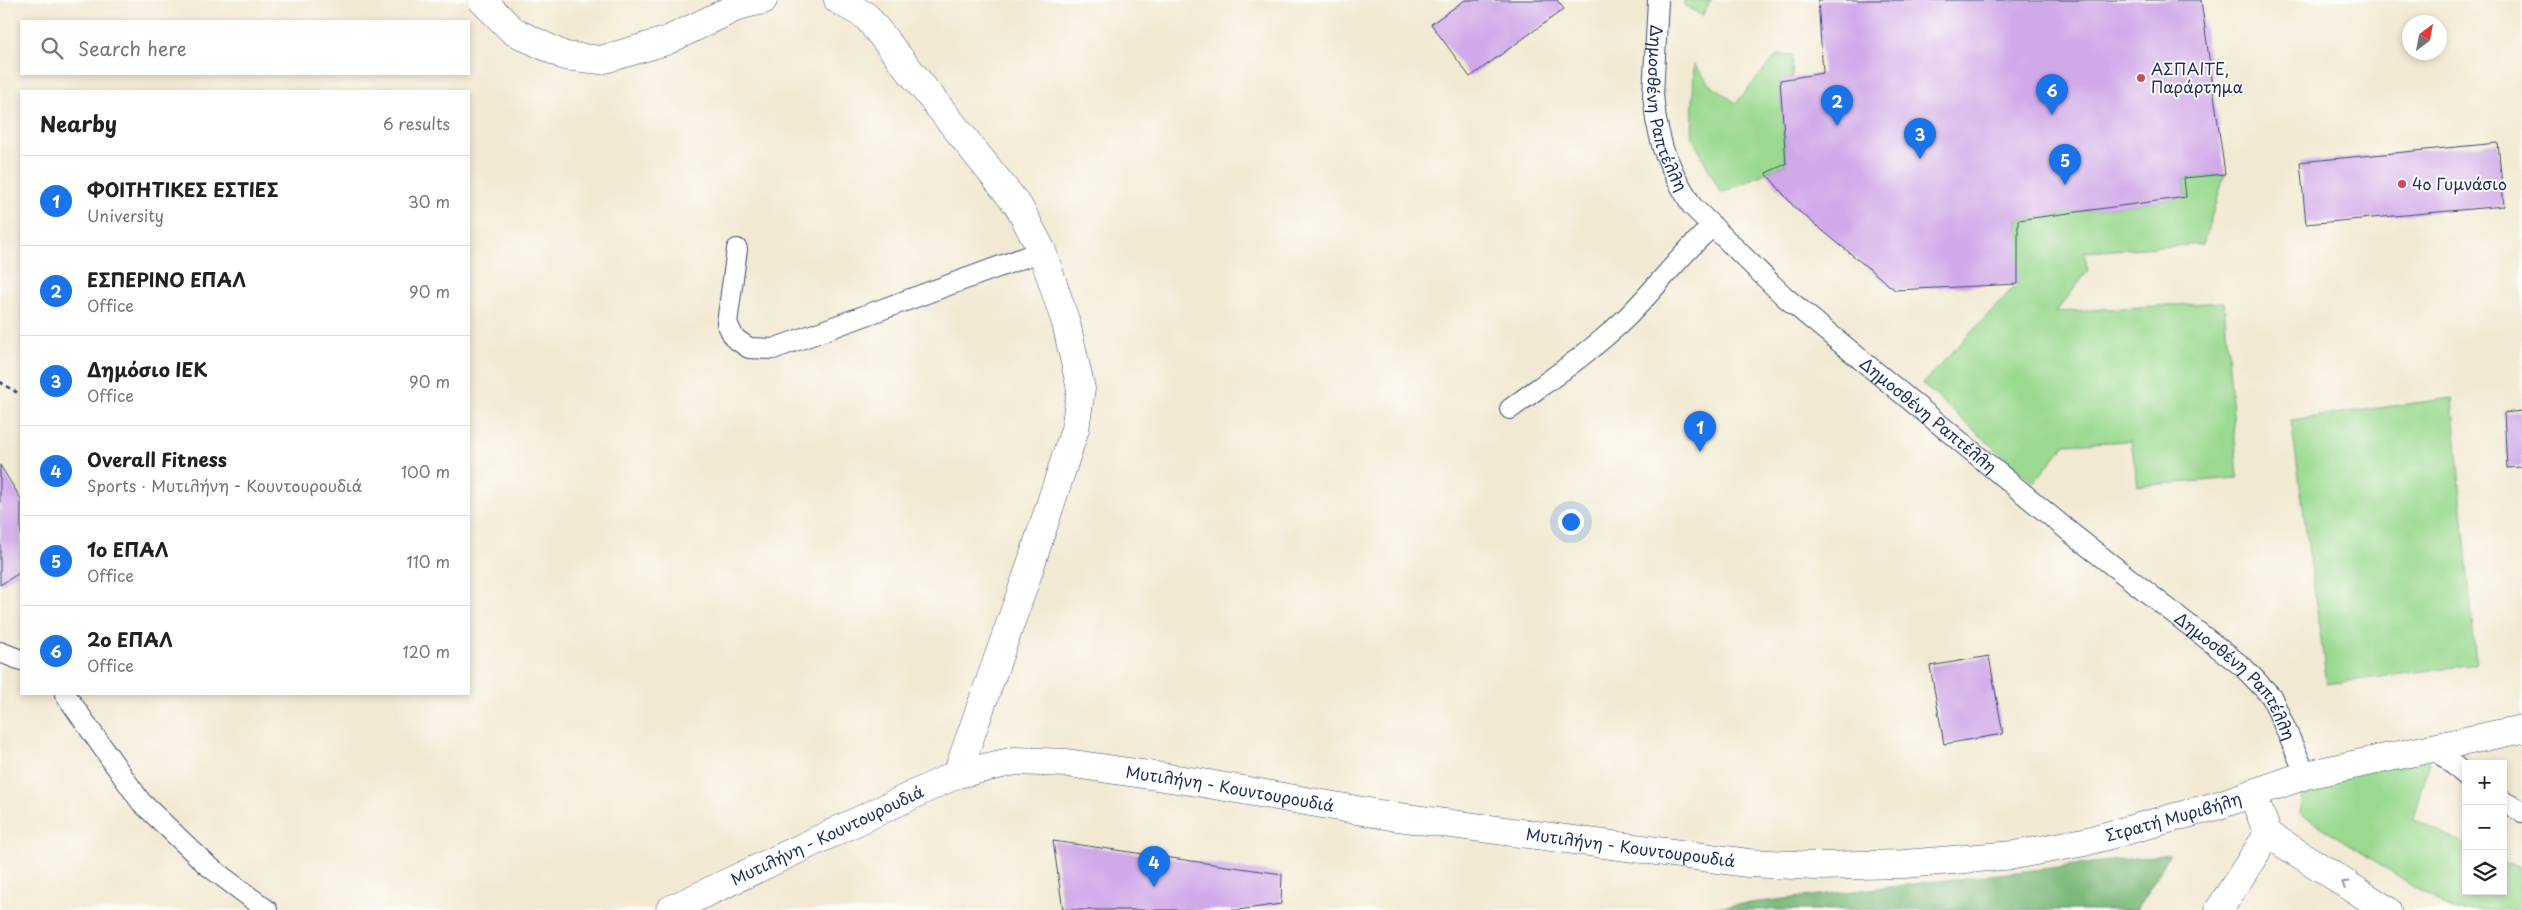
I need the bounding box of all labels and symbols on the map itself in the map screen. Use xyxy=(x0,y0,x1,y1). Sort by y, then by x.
north arrow xyxy=(2402,15,2447,60)
street label: Δημοσθένη Ραπτέλλη xyxy=(1642,24,1694,195)
place label: ΑΣΠΑΙΤΕ, Παράρτημα xyxy=(2151,56,2243,98)
marker: ΑΣΠΑΙΤΕ, Παράρτημα xyxy=(2135,72,2147,84)
pin: 6 xyxy=(2036,74,2068,115)
pin: 2 xyxy=(1821,85,1853,126)
pin: 3 xyxy=(1904,118,1936,159)
pin: 5 xyxy=(2049,144,2081,185)
place label: 4ο Γυμνάσιο xyxy=(2412,171,2507,195)
marker: 4ο Γυμνάσιο xyxy=(2396,178,2408,190)
street label: Δημοσθένη Ραπτέλλη xyxy=(1855,351,2002,478)
pin: 1 xyxy=(1684,411,1716,452)
your location xyxy=(1558,509,1584,535)
street label: Δημοσθένη Ραπτέλλη xyxy=(2170,605,2302,743)
street label: Μυτιλήνη - Κουντουρουδιά xyxy=(1124,759,1337,817)
street label: Μυτιλήνη - Κουντουρουδιά xyxy=(726,778,928,891)
street label: Στρατή Μυριβήλη xyxy=(2103,785,2244,847)
street label: Μυτιλήνη - Κουντουρουδιά xyxy=(1525,821,1737,872)
pin: 4 xyxy=(1138,846,1170,887)
one-way arrow xyxy=(2342,881,2351,891)

